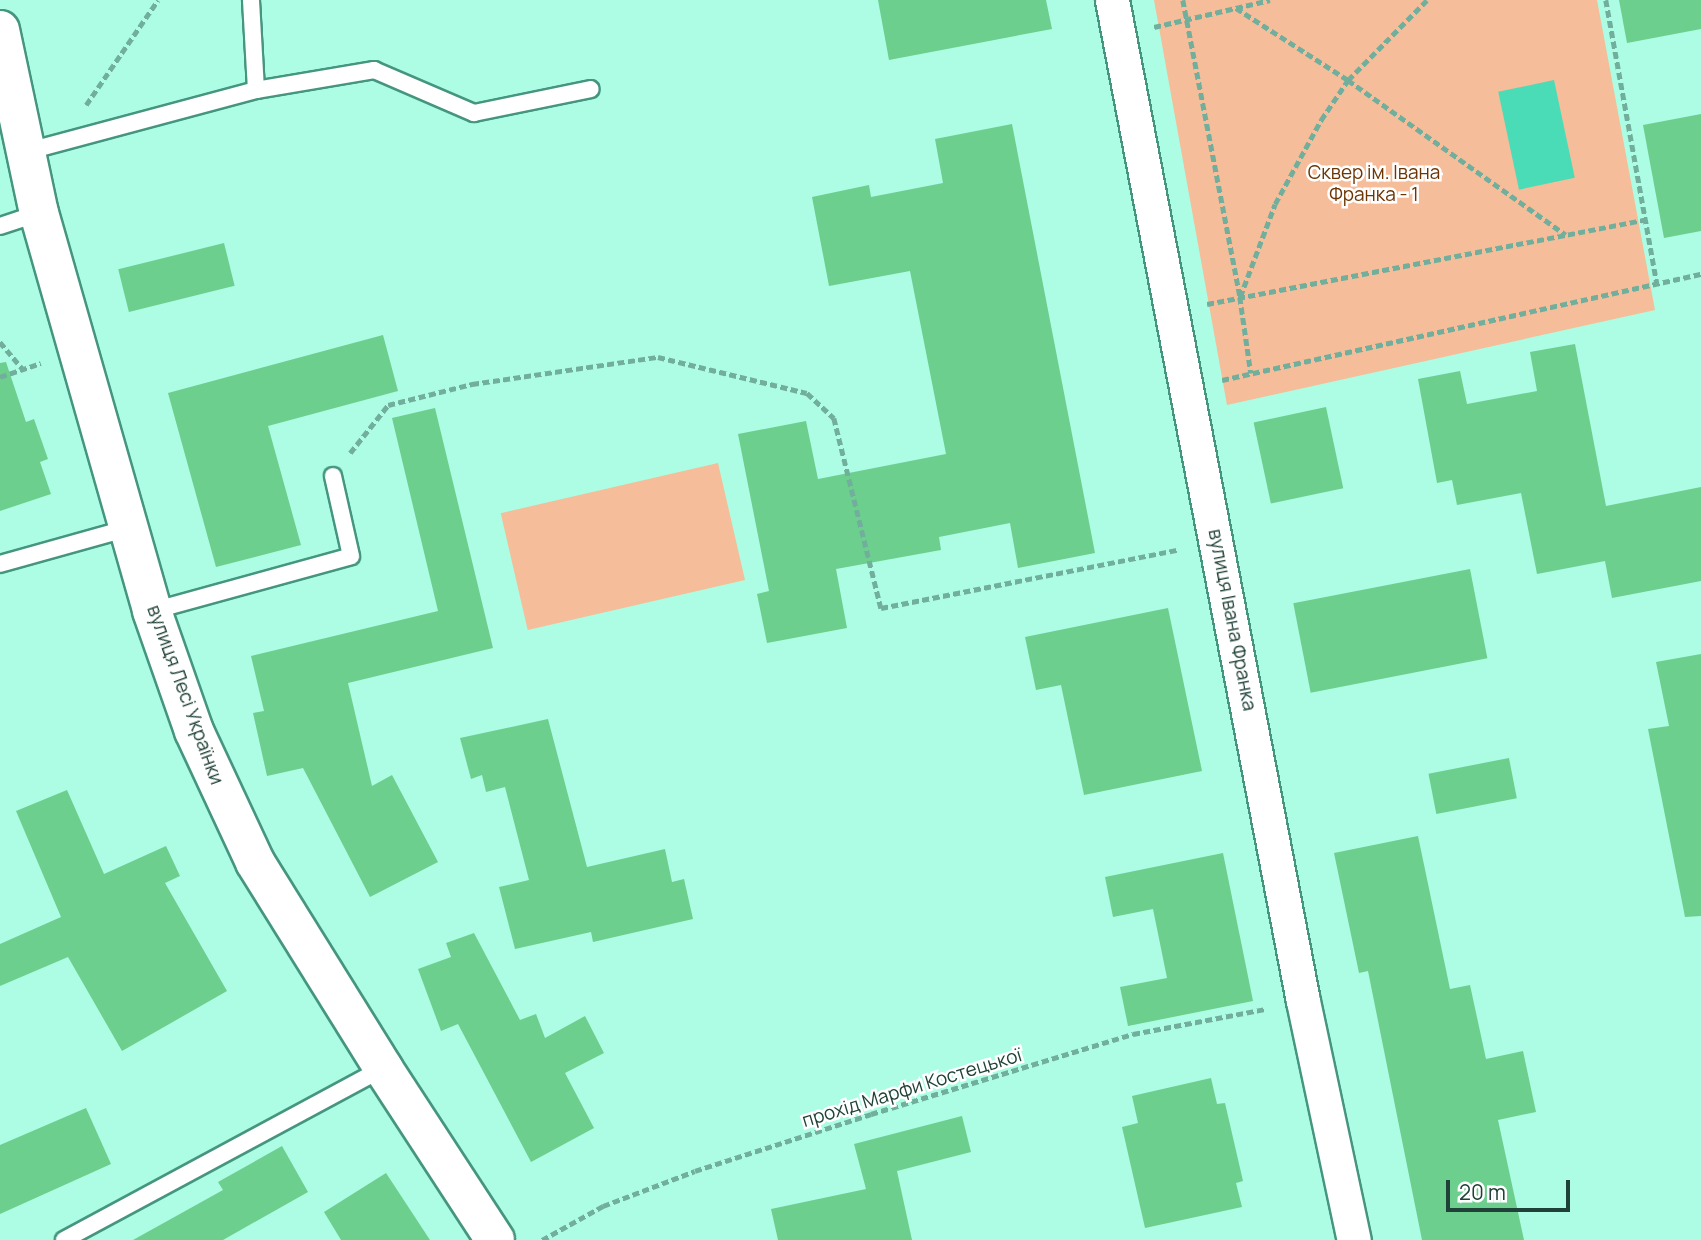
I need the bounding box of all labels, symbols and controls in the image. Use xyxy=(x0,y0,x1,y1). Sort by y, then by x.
park label: Сквер ім. Івана Франка - 1 xyxy=(1308,162,1440,206)
street label: вулиця Івана Франка xyxy=(1203,527,1261,713)
street label: вулиця Лесі Українки xyxy=(142,602,228,788)
street label: прохід Марфи Костецької xyxy=(799,1044,1025,1132)
scale bar xyxy=(1449,1166,1573,1210)
text: 20 m xyxy=(1459,1178,1506,1206)

